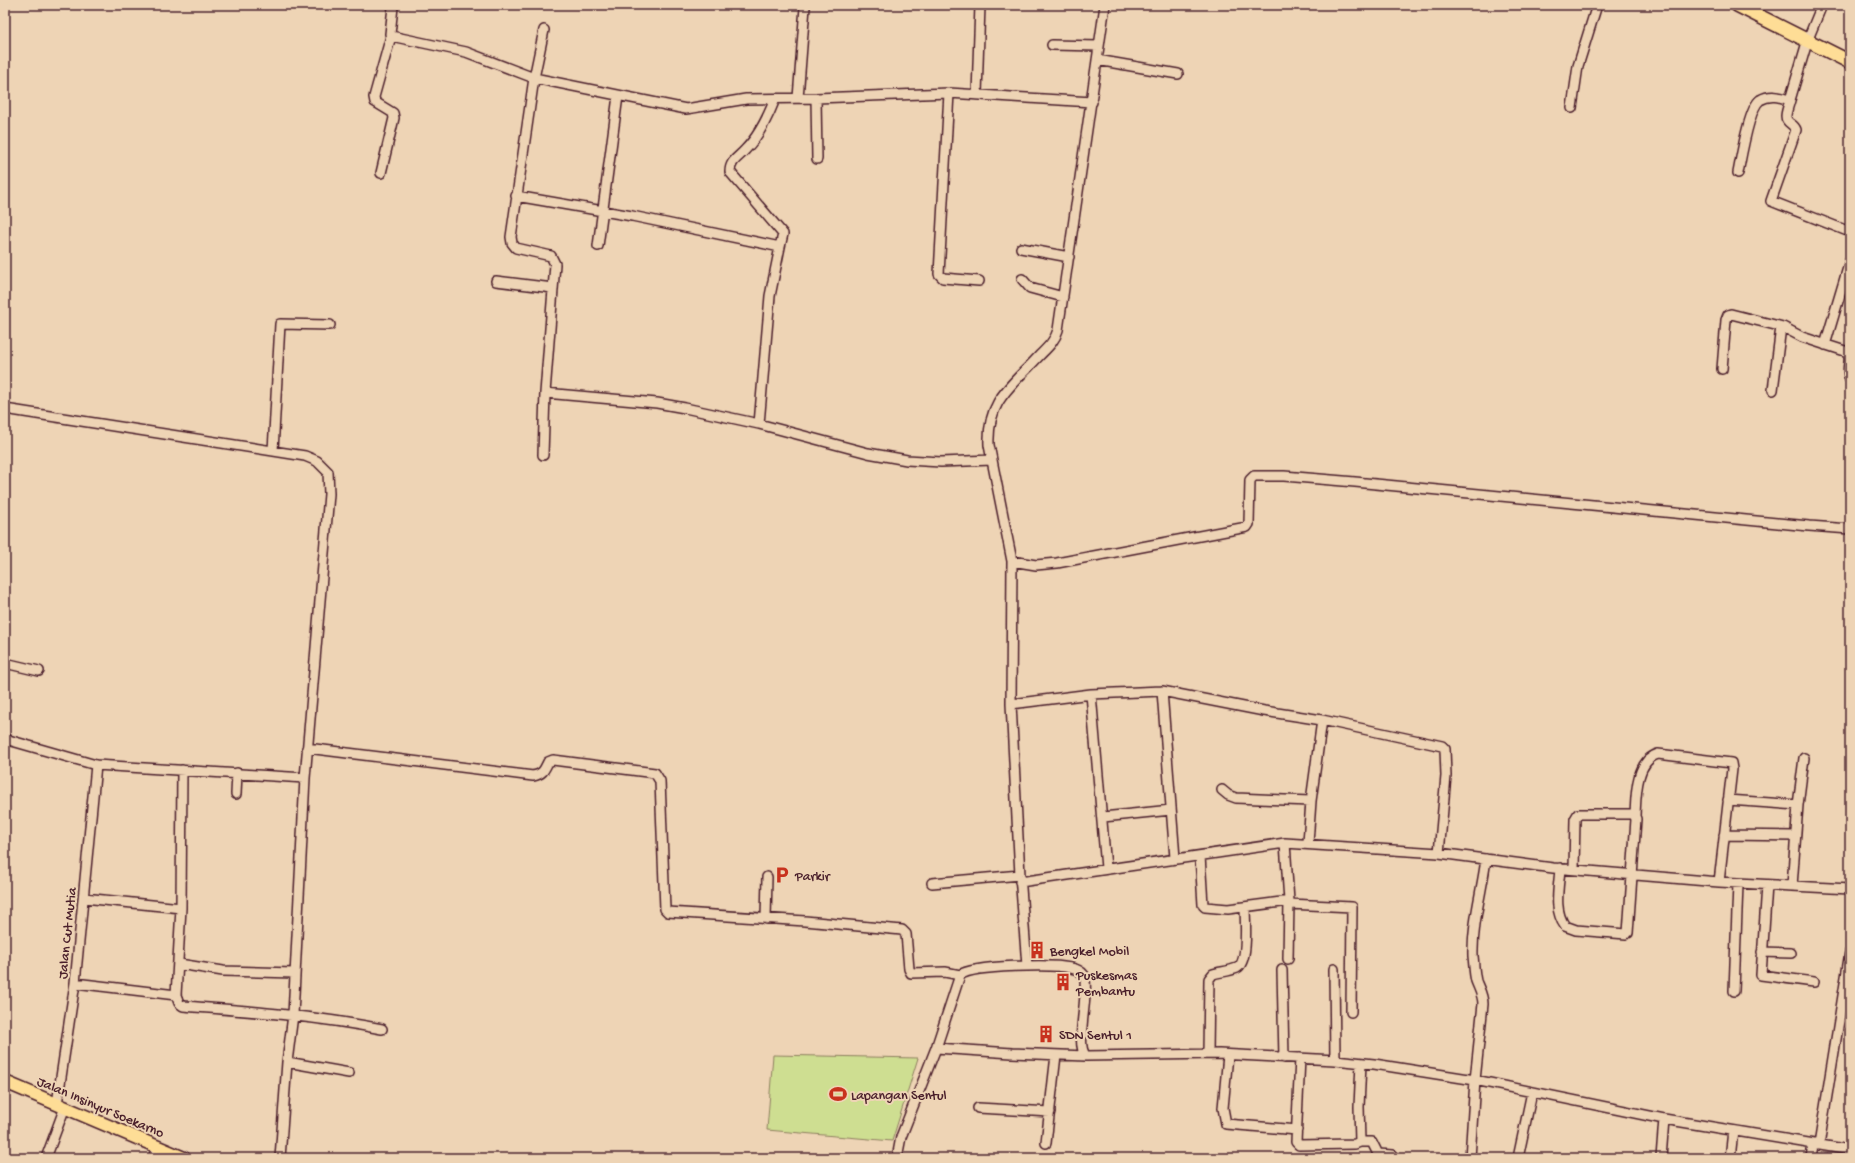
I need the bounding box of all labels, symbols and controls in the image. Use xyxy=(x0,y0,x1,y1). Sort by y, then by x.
parking icon: Parkir xyxy=(772,865,792,885)
place label: Parkir xyxy=(794,869,831,886)
street label: Jalan Cut Mutia xyxy=(55,885,82,980)
building icon: Bengkel Mobil xyxy=(1027,940,1047,960)
place label: Bengkel Mobil xyxy=(1049,944,1129,961)
place label: Puskesmas Pembantu xyxy=(1075,968,1138,1001)
building icon: Puskesmas Pembantu xyxy=(1053,972,1073,992)
building icon: SDN Sentul 1 xyxy=(1036,1024,1056,1044)
place label: SDN Sentul 1 xyxy=(1059,1028,1132,1045)
street label: Jalan Insinyur Soekarno xyxy=(34,1074,166,1143)
sports icon: Lapangan Sentul xyxy=(828,1084,848,1104)
place label: Lapangan Sentul xyxy=(851,1088,947,1105)

